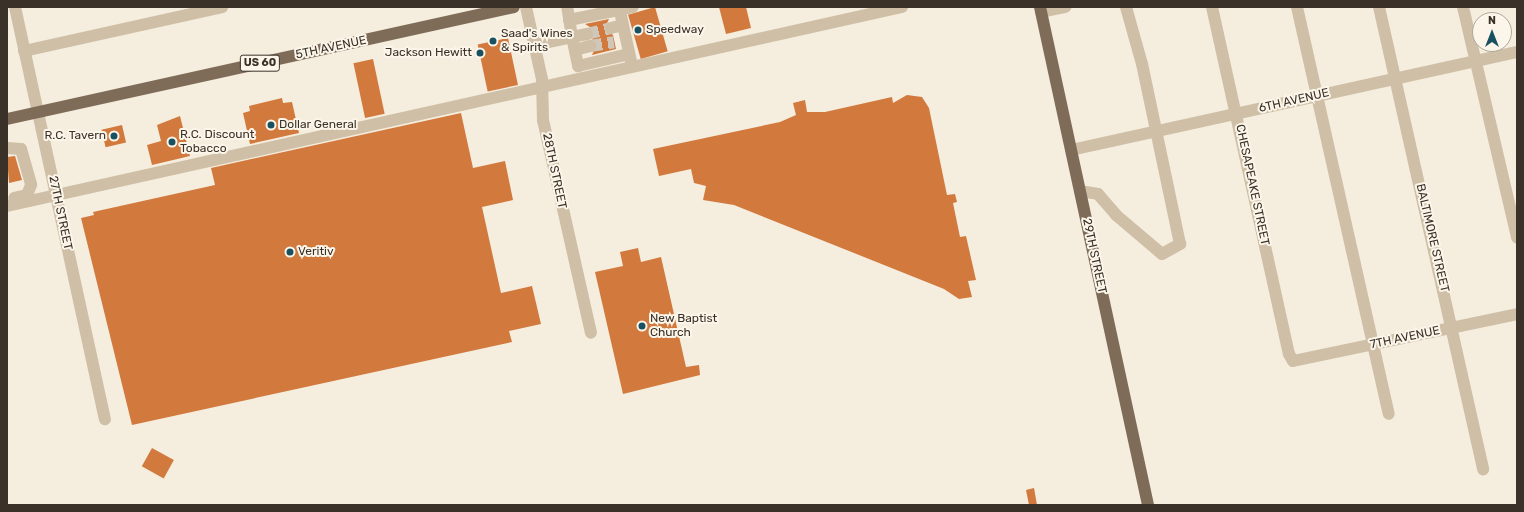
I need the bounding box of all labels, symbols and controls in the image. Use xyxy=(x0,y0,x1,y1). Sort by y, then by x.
north arrow xyxy=(1472,12,1512,52)
text: N xyxy=(1488,14,1496,27)
place label: Speedway xyxy=(646,23,704,37)
marker: Speedway xyxy=(633,25,643,35)
place label: Saad's Wines & Spirits xyxy=(501,27,573,55)
street label: 5TH AVENUE xyxy=(294,33,368,63)
marker: Saad's Wines & Spirits xyxy=(488,36,498,46)
place label: Jackson Hewitt xyxy=(385,46,472,60)
marker: Jackson Hewitt xyxy=(475,48,485,58)
road number: US 60 xyxy=(239,54,281,72)
street label: 6TH AVENUE xyxy=(1257,86,1331,116)
place label: Dollar General xyxy=(279,118,357,132)
marker: Dollar General xyxy=(266,120,276,130)
street label: CHESAPEAKE STREET xyxy=(1232,123,1272,247)
place label: R.C. Discount Tobacco xyxy=(180,128,254,156)
place label: R.C. Tavern xyxy=(44,129,106,143)
marker: R.C. Tavern xyxy=(109,131,119,141)
street label: 28TH STREET xyxy=(539,132,569,210)
marker: R.C. Discount Tobacco xyxy=(167,137,177,147)
street label: 27TH STREET xyxy=(45,175,75,251)
street label: BALTIMORE STREET xyxy=(1413,182,1451,294)
street label: 29TH STREET xyxy=(1079,217,1109,295)
place label: Veritiv xyxy=(298,245,334,259)
marker: Veritiv xyxy=(285,247,295,257)
place label: New Baptist Church xyxy=(650,312,718,340)
marker: New Baptist Church xyxy=(637,321,647,331)
street label: 7TH AVENUE xyxy=(1369,324,1441,352)

